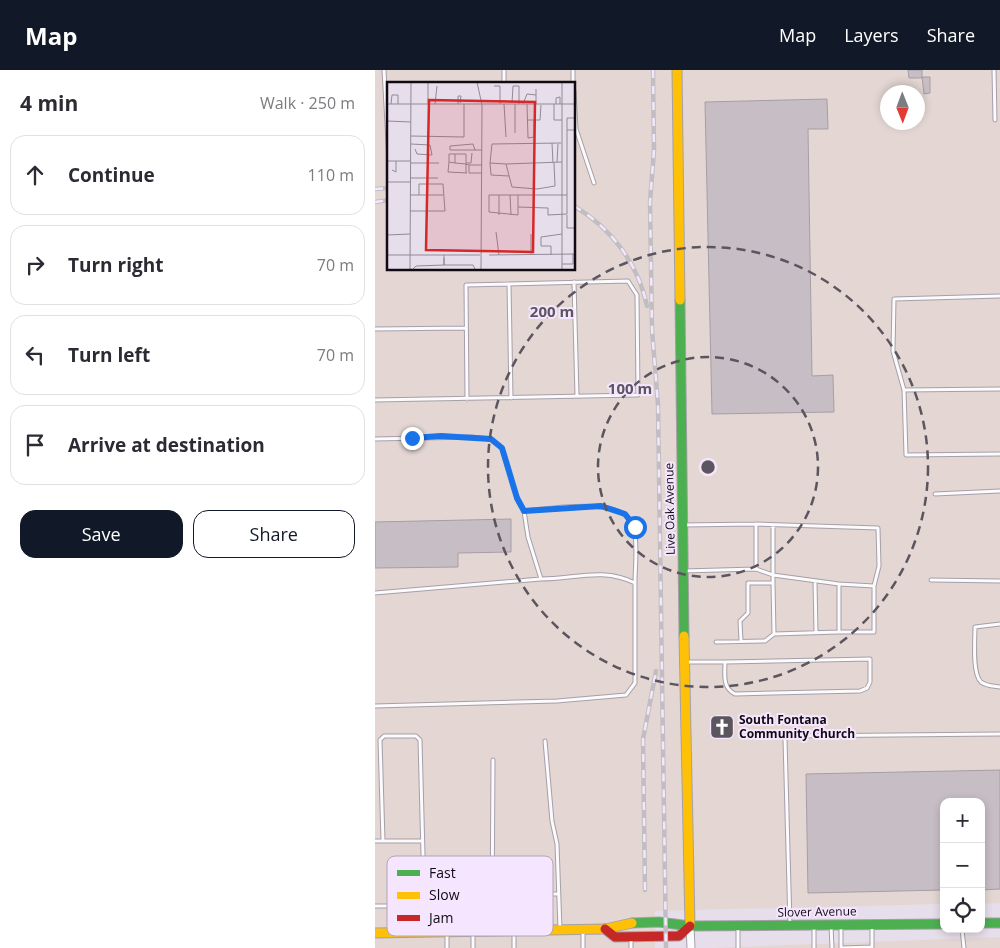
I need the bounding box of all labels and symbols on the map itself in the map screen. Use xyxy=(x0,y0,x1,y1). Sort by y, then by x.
inset map xyxy=(387,82,575,270)
north arrow xyxy=(880,85,925,130)
text: 200 m xyxy=(530,301,574,321)
text: 100 m xyxy=(608,378,652,398)
route end xyxy=(401,427,424,450)
centre of rings xyxy=(699,458,717,476)
street label: Live Oak Avenue xyxy=(660,462,679,555)
route start xyxy=(624,516,647,539)
place label: South Fontana Community Church xyxy=(739,711,855,742)
church icon: South Fontana Community Church xyxy=(709,714,735,740)
legend xyxy=(387,856,553,936)
text: Fast xyxy=(429,863,456,882)
text: Slow xyxy=(429,885,460,904)
street label: Slover Avenue xyxy=(777,902,857,921)
text: Jam xyxy=(427,908,454,927)

